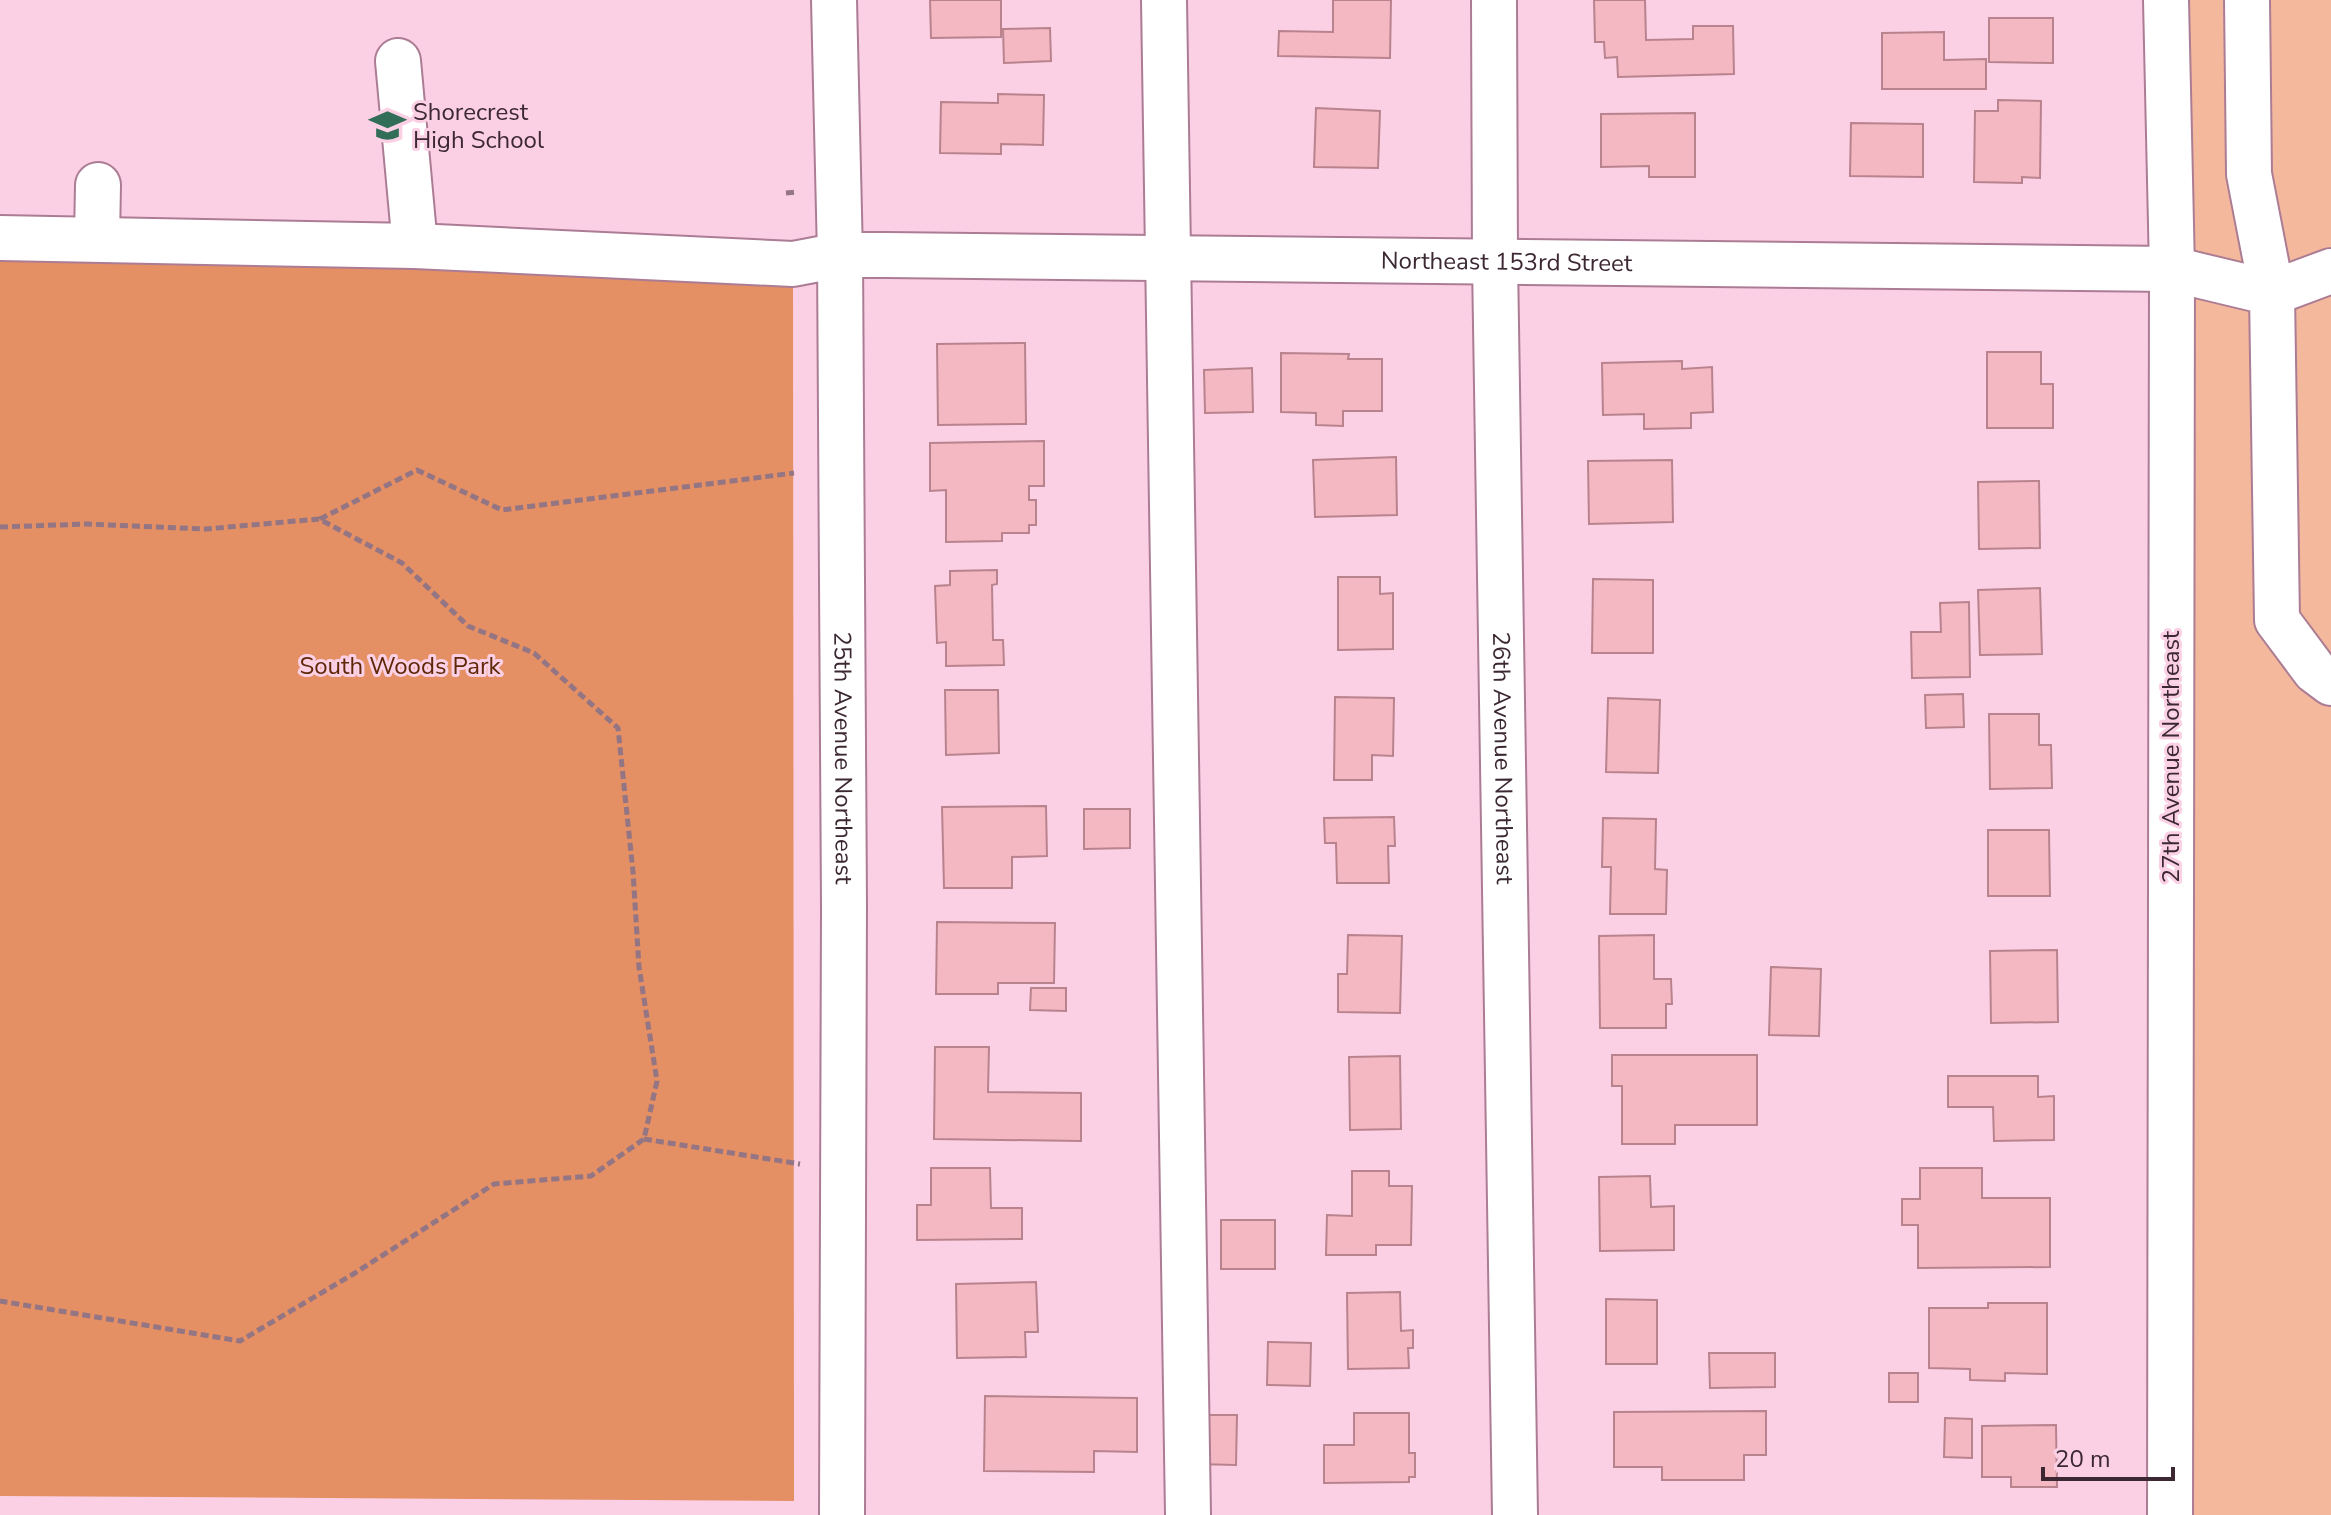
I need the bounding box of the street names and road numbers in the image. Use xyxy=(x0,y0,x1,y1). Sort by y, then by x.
street label: Northeast 153rd Street xyxy=(1381,244,1633,279)
street label: 27th Avenue Northeast xyxy=(2155,630,2187,883)
street label: 25th Avenue Northeast xyxy=(826,631,860,885)
street label: 26th Avenue Northeast xyxy=(1485,631,1521,885)

